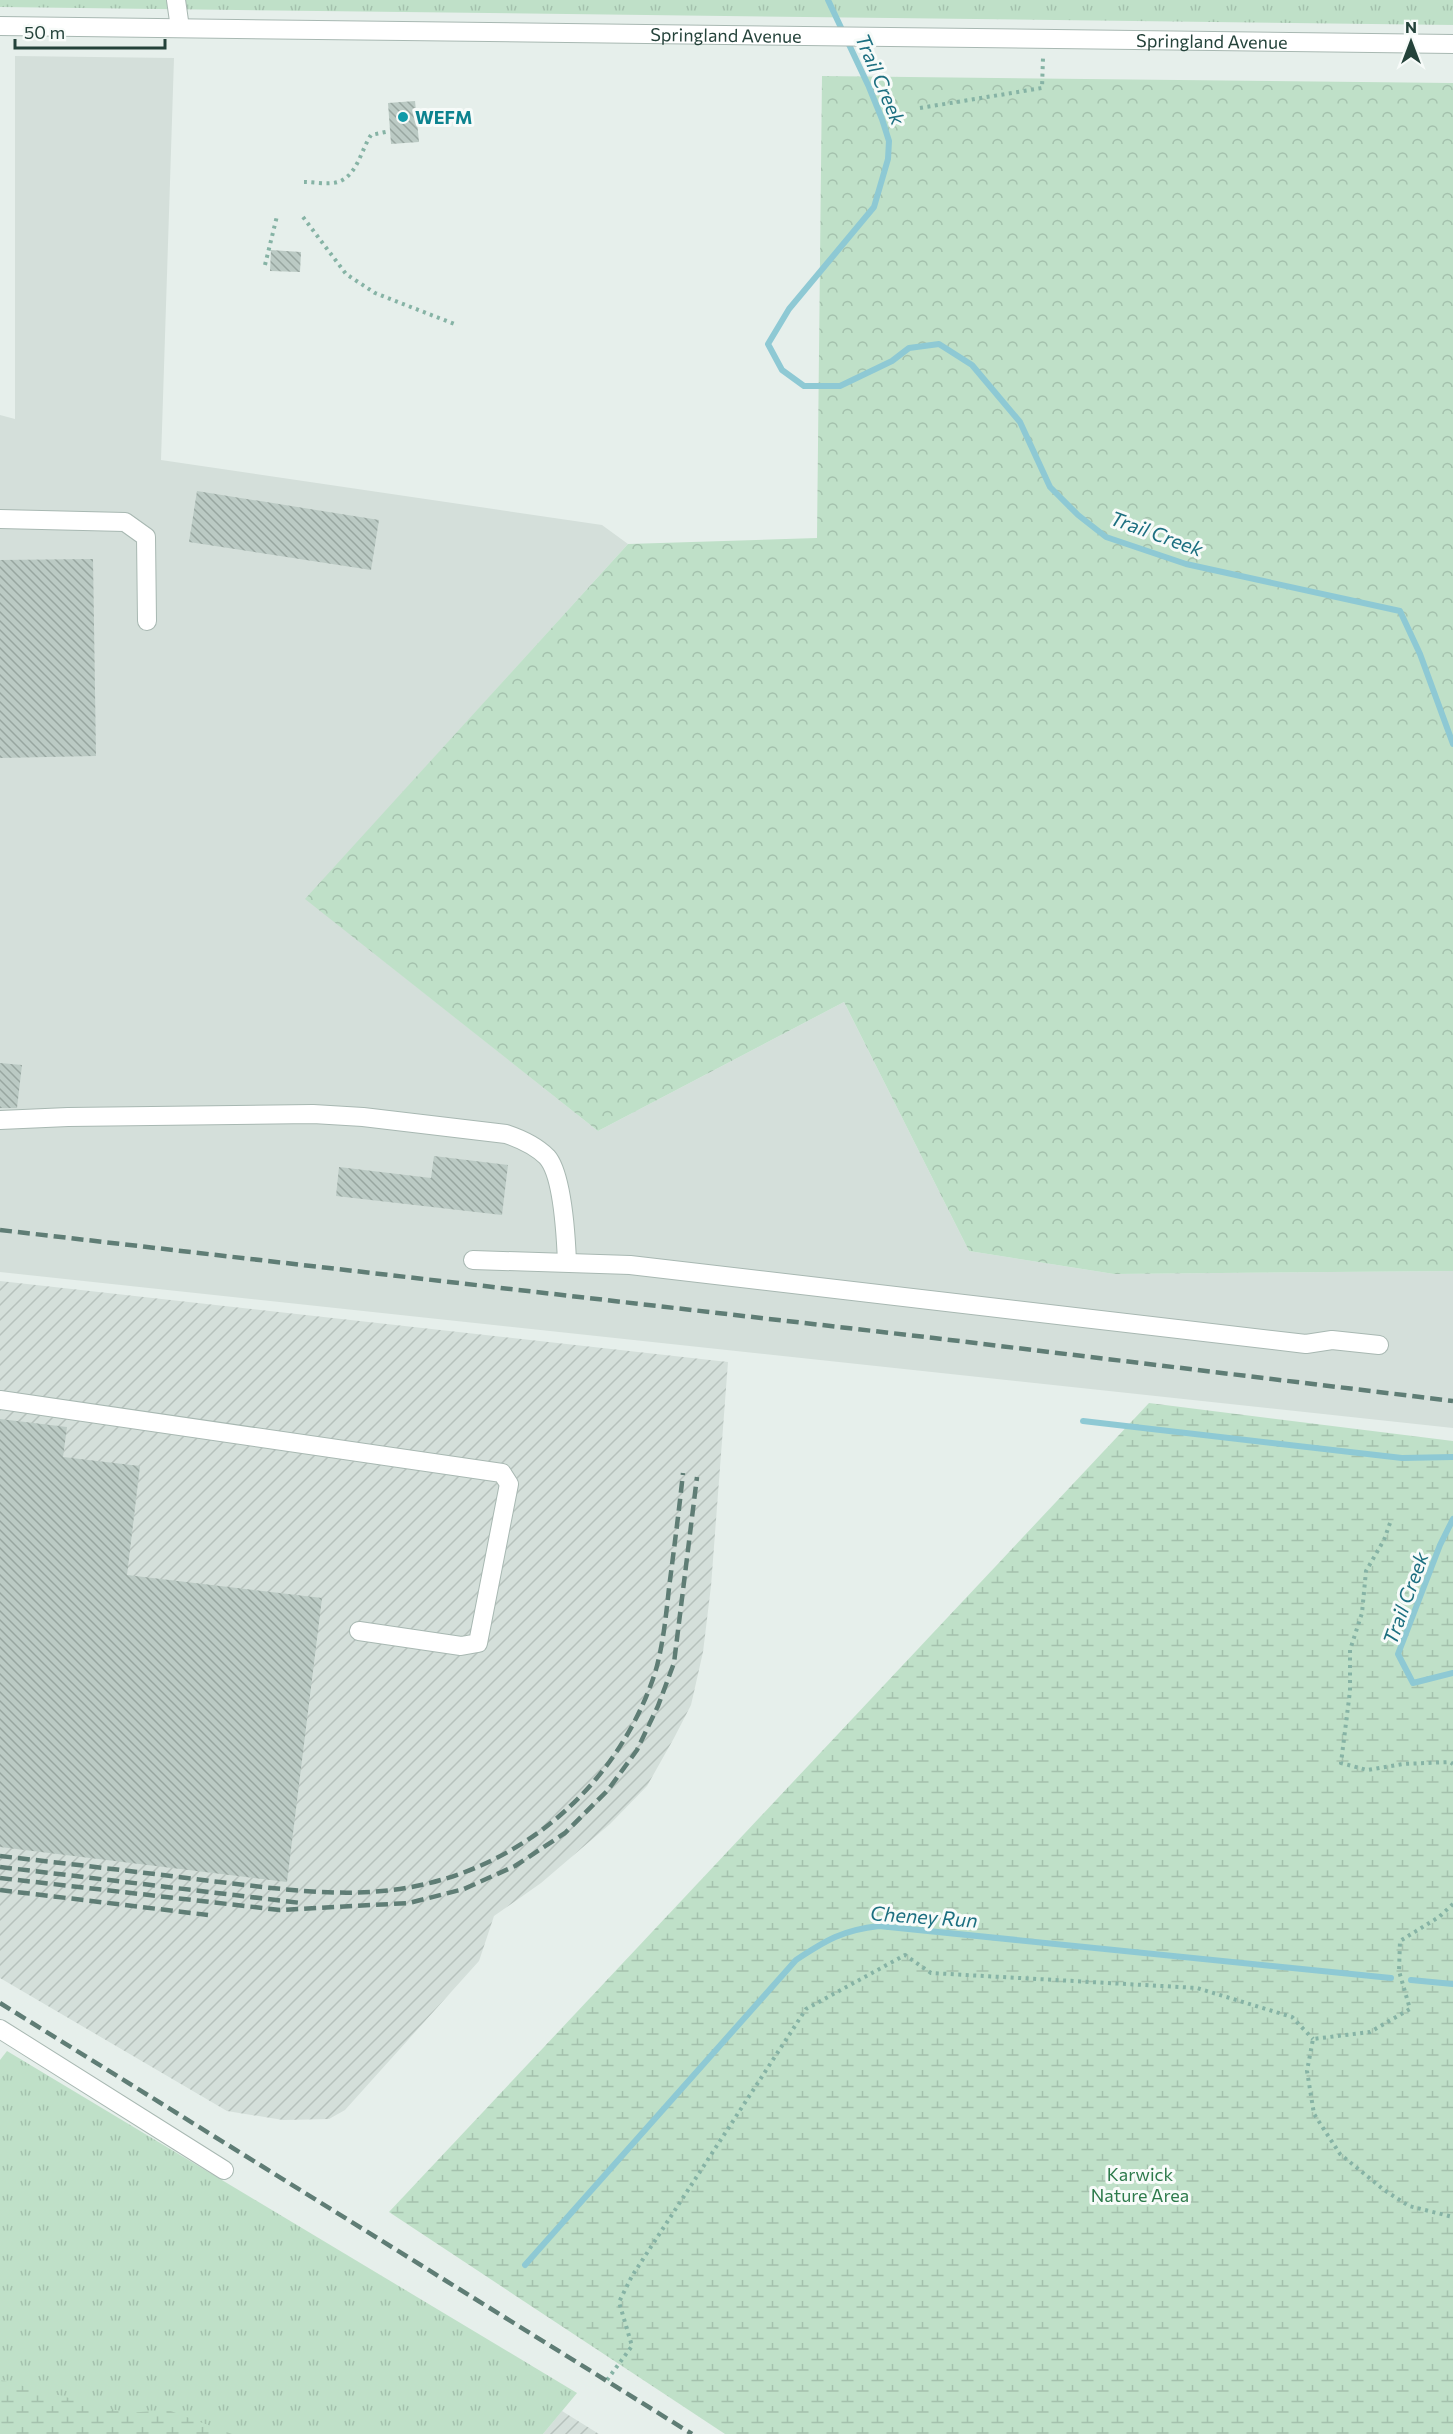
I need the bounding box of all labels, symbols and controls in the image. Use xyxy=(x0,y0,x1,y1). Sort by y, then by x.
scale bar xyxy=(15,12,165,50)
north arrow xyxy=(1381,12,1441,72)
text: N xyxy=(1405,17,1417,36)
text: 50 m xyxy=(24,21,65,43)
street label: Springland Avenue xyxy=(650,23,802,47)
street label: Springland Avenue xyxy=(1136,29,1288,53)
water label: Trail Creek xyxy=(851,30,911,129)
place label: WEFM xyxy=(415,106,472,128)
marker: WEFM xyxy=(396,110,410,124)
water label: Trail Creek xyxy=(1107,505,1208,561)
water label: Trail Creek xyxy=(1377,1547,1433,1648)
water label: Cheney Run xyxy=(870,1900,978,1932)
park label: Karwick Nature Area xyxy=(1091,2163,1189,2206)

